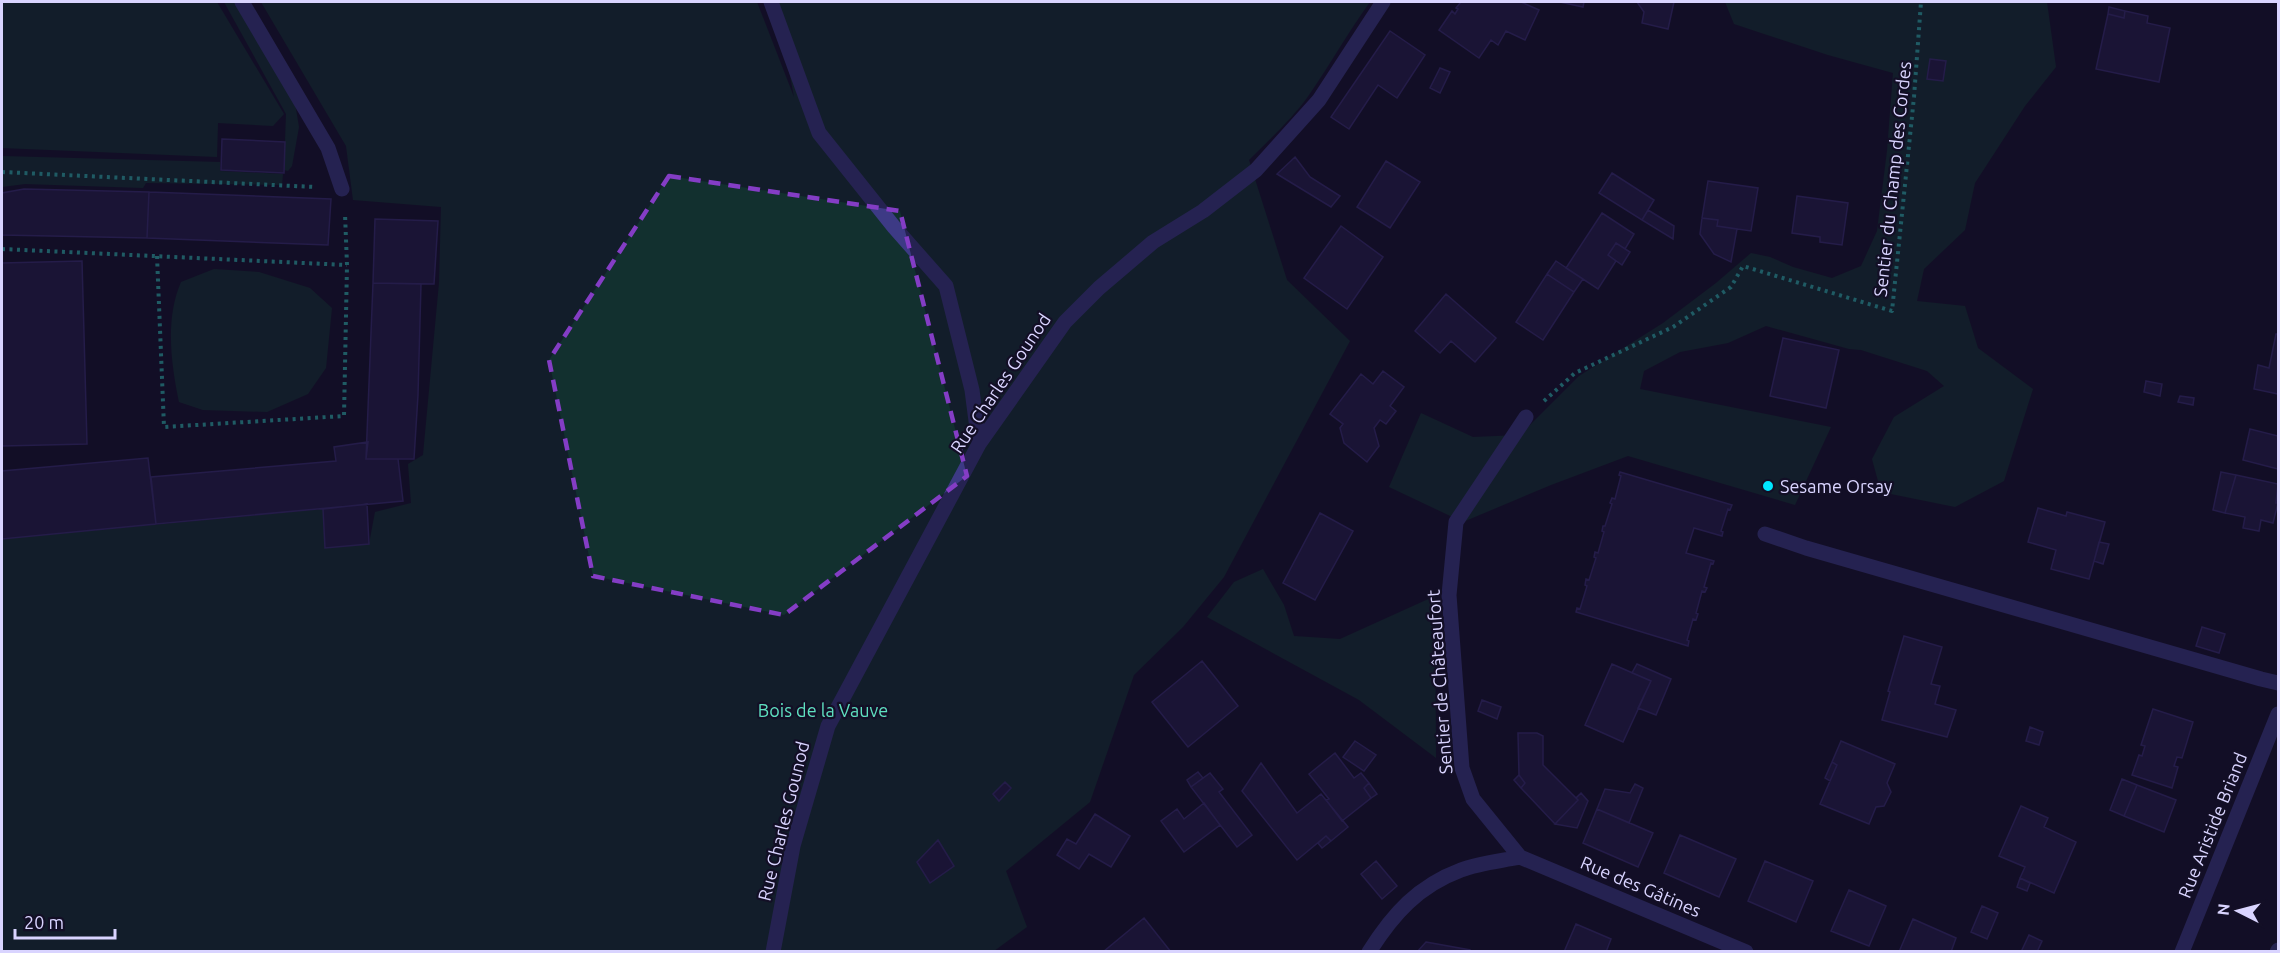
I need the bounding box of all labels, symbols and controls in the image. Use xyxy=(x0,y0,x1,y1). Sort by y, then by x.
street label: Sentier du Champ des Cordes xyxy=(1870,60,1914,298)
street label: Rue Charles Gounod xyxy=(946,310,1054,456)
place label: Sesame Orsay xyxy=(1780,476,1893,496)
marker: Sesame Orsay xyxy=(1761,479,1775,493)
street label: Sentier de Châteaufort xyxy=(1423,589,1455,775)
park label: Bois de la Vauve xyxy=(758,700,888,720)
street label: Rue Charles Gounod xyxy=(754,739,812,903)
street label: Rue Aristide Briand xyxy=(2174,749,2250,901)
street label: Rue des Gâtines xyxy=(1578,852,1704,920)
north arrow xyxy=(2208,881,2268,941)
scale bar xyxy=(15,902,116,940)
text: N xyxy=(2214,903,2233,916)
text: 20 m xyxy=(24,912,64,932)

